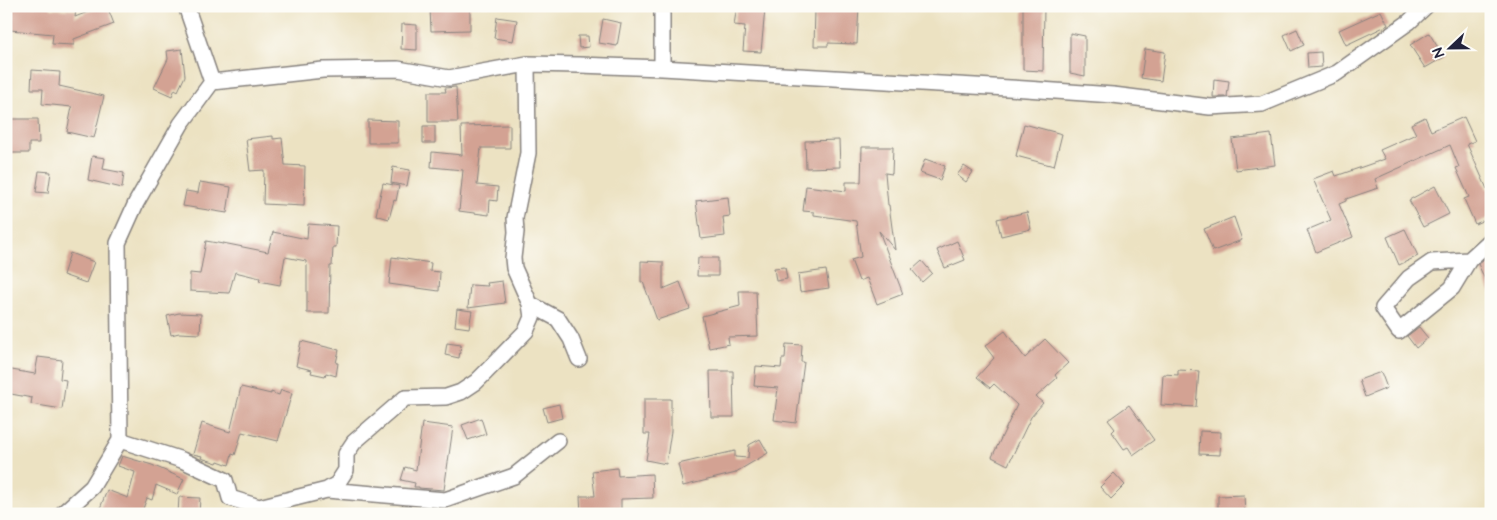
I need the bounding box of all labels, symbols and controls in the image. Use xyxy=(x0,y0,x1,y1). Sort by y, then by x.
north arrow xyxy=(1424,22,1474,72)
text: N xyxy=(1428,44,1450,60)

